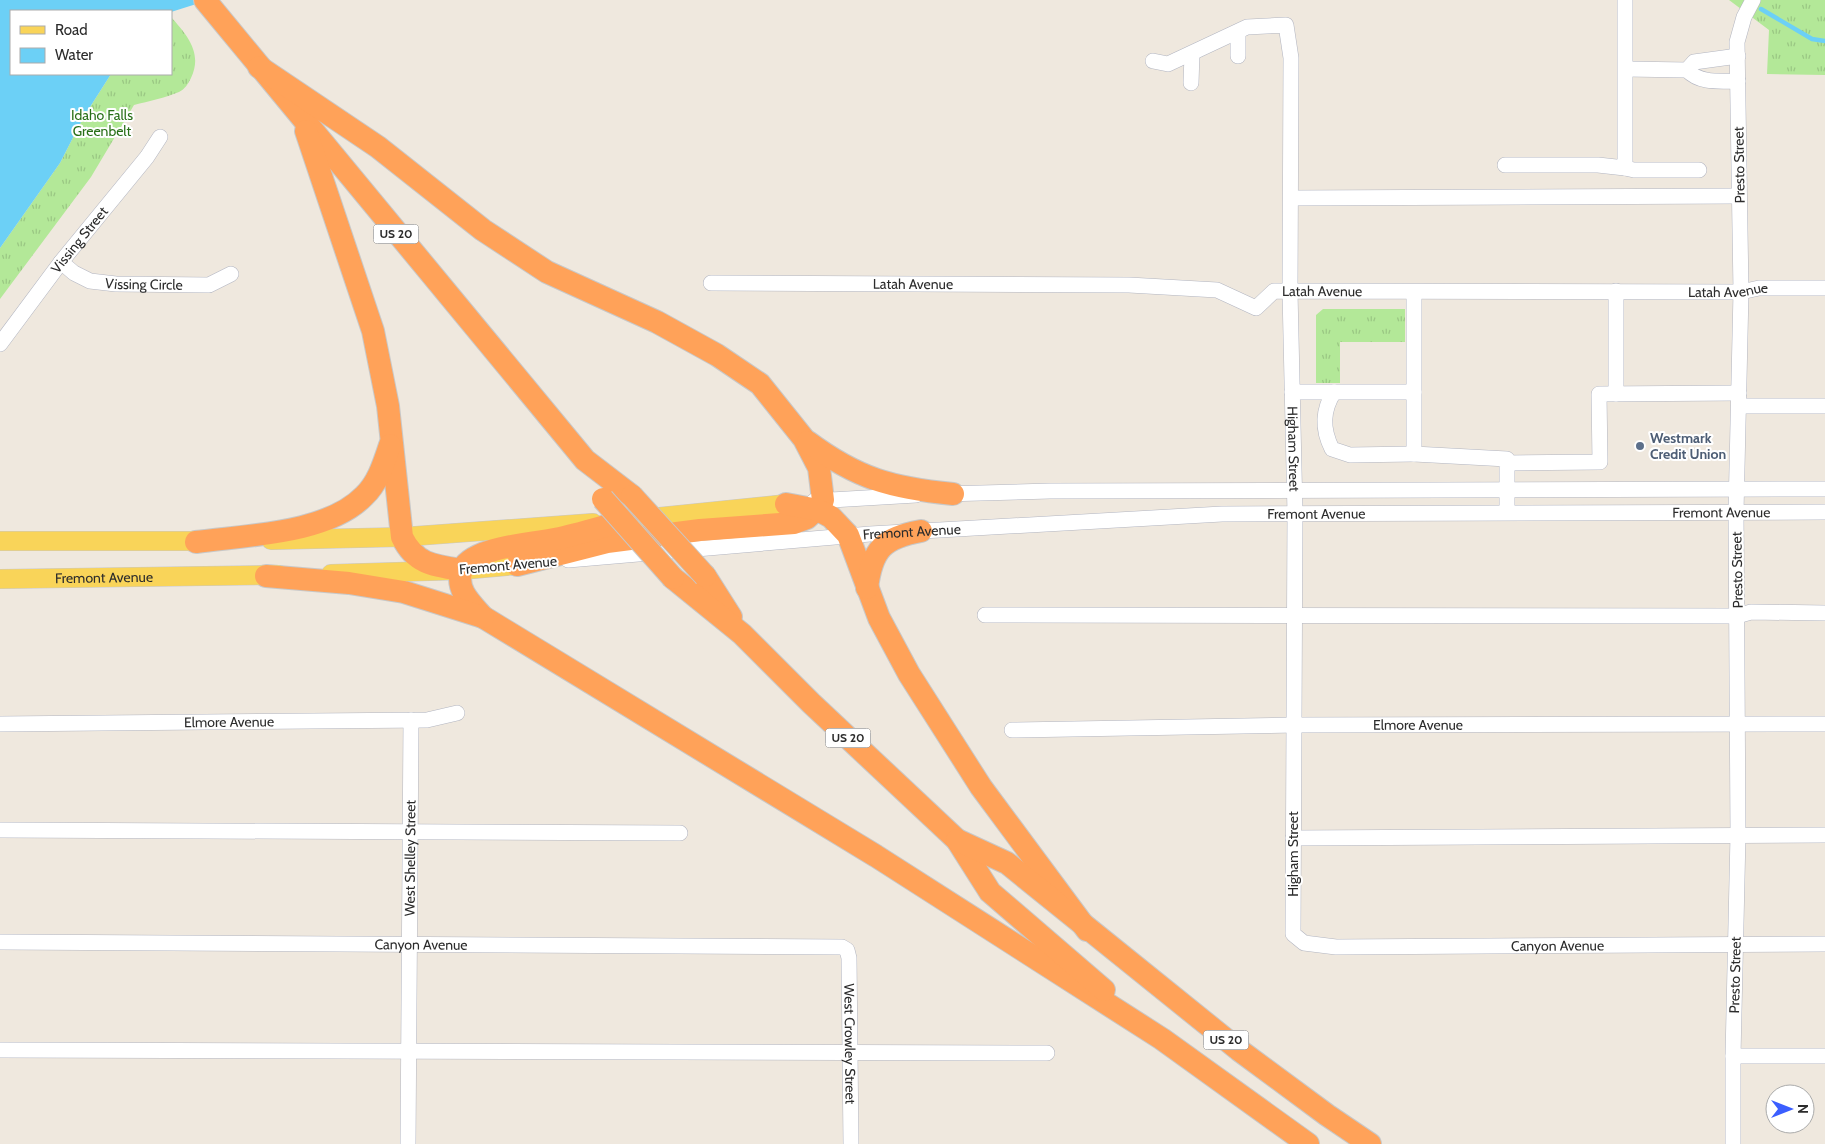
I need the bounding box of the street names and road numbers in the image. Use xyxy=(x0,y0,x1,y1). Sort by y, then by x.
street label: Presto Street xyxy=(1729,126,1749,203)
street label: Vissing Street xyxy=(47,203,112,277)
road number: US 20 xyxy=(374,224,418,243)
street label: Vissing Circle xyxy=(104,274,183,294)
street label: Latah Avenue xyxy=(873,275,953,293)
street label: Latah Avenue xyxy=(1688,279,1768,301)
street label: Latah Avenue xyxy=(1282,282,1362,300)
street label: Higham Street xyxy=(1284,406,1304,492)
street label: Fremont Avenue xyxy=(1672,503,1770,522)
street label: Fremont Avenue xyxy=(1267,505,1365,523)
street label: Fremont Avenue xyxy=(862,520,961,544)
street label: Presto Street xyxy=(1727,531,1747,608)
street label: Fremont Avenue xyxy=(458,552,558,578)
street label: Fremont Avenue xyxy=(55,568,153,587)
street label: Elmore Avenue xyxy=(184,712,274,731)
street label: Elmore Avenue xyxy=(1373,716,1463,734)
road number: US 20 xyxy=(826,728,870,748)
street label: West Shelley Street xyxy=(401,800,419,916)
street label: Higham Street xyxy=(1284,811,1302,897)
street label: Canyon Avenue xyxy=(374,935,468,954)
street label: Canyon Avenue xyxy=(1511,936,1604,955)
street label: Presto Street xyxy=(1725,936,1745,1014)
street label: West Crowley Street xyxy=(840,983,860,1105)
road number: US 20 xyxy=(1204,1030,1248,1050)

